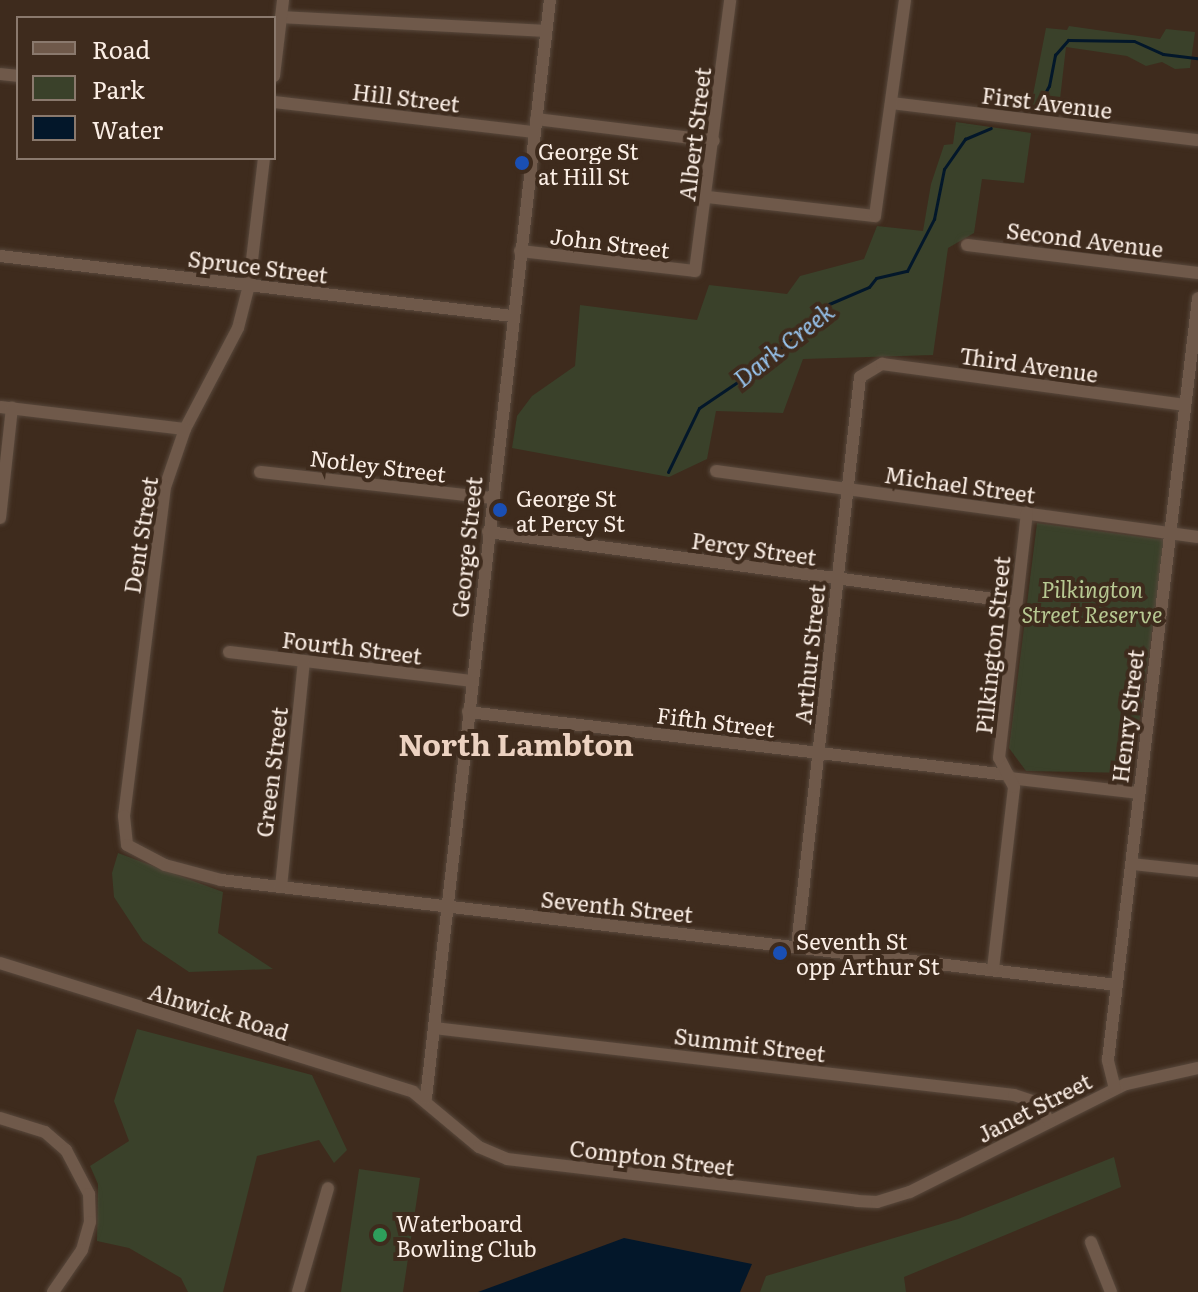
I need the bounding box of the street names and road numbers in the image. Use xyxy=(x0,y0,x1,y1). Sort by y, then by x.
street label: Albert Street xyxy=(673,66,715,202)
street label: Hill Street xyxy=(351,77,461,117)
street label: First Avenue xyxy=(980,81,1114,123)
street label: Second Avenue xyxy=(1005,216,1165,262)
street label: John Street xyxy=(549,222,671,262)
street label: Spruce Street xyxy=(187,244,329,288)
street label: Third Avenue xyxy=(958,341,1100,387)
street label: Notley Street xyxy=(308,444,448,486)
street label: Michael Street xyxy=(883,460,1037,508)
street label: Dent Street xyxy=(118,475,162,595)
street label: George Street xyxy=(445,475,487,619)
street label: Percy Street xyxy=(690,526,818,570)
street label: Pilkington Street xyxy=(970,555,1014,735)
street label: Arthur Street xyxy=(789,583,829,725)
street label: Fourth Street xyxy=(281,625,423,669)
street label: Henry Street xyxy=(1106,648,1148,784)
street label: Fifth Street xyxy=(655,701,777,741)
street label: Green Street xyxy=(250,705,292,839)
street label: Seventh Street xyxy=(540,885,694,927)
street label: Alnwick Road xyxy=(146,977,292,1045)
street label: Summit Street xyxy=(673,1022,827,1066)
street label: Janet Street xyxy=(972,1067,1096,1147)
street label: Compton Street xyxy=(568,1134,736,1180)

